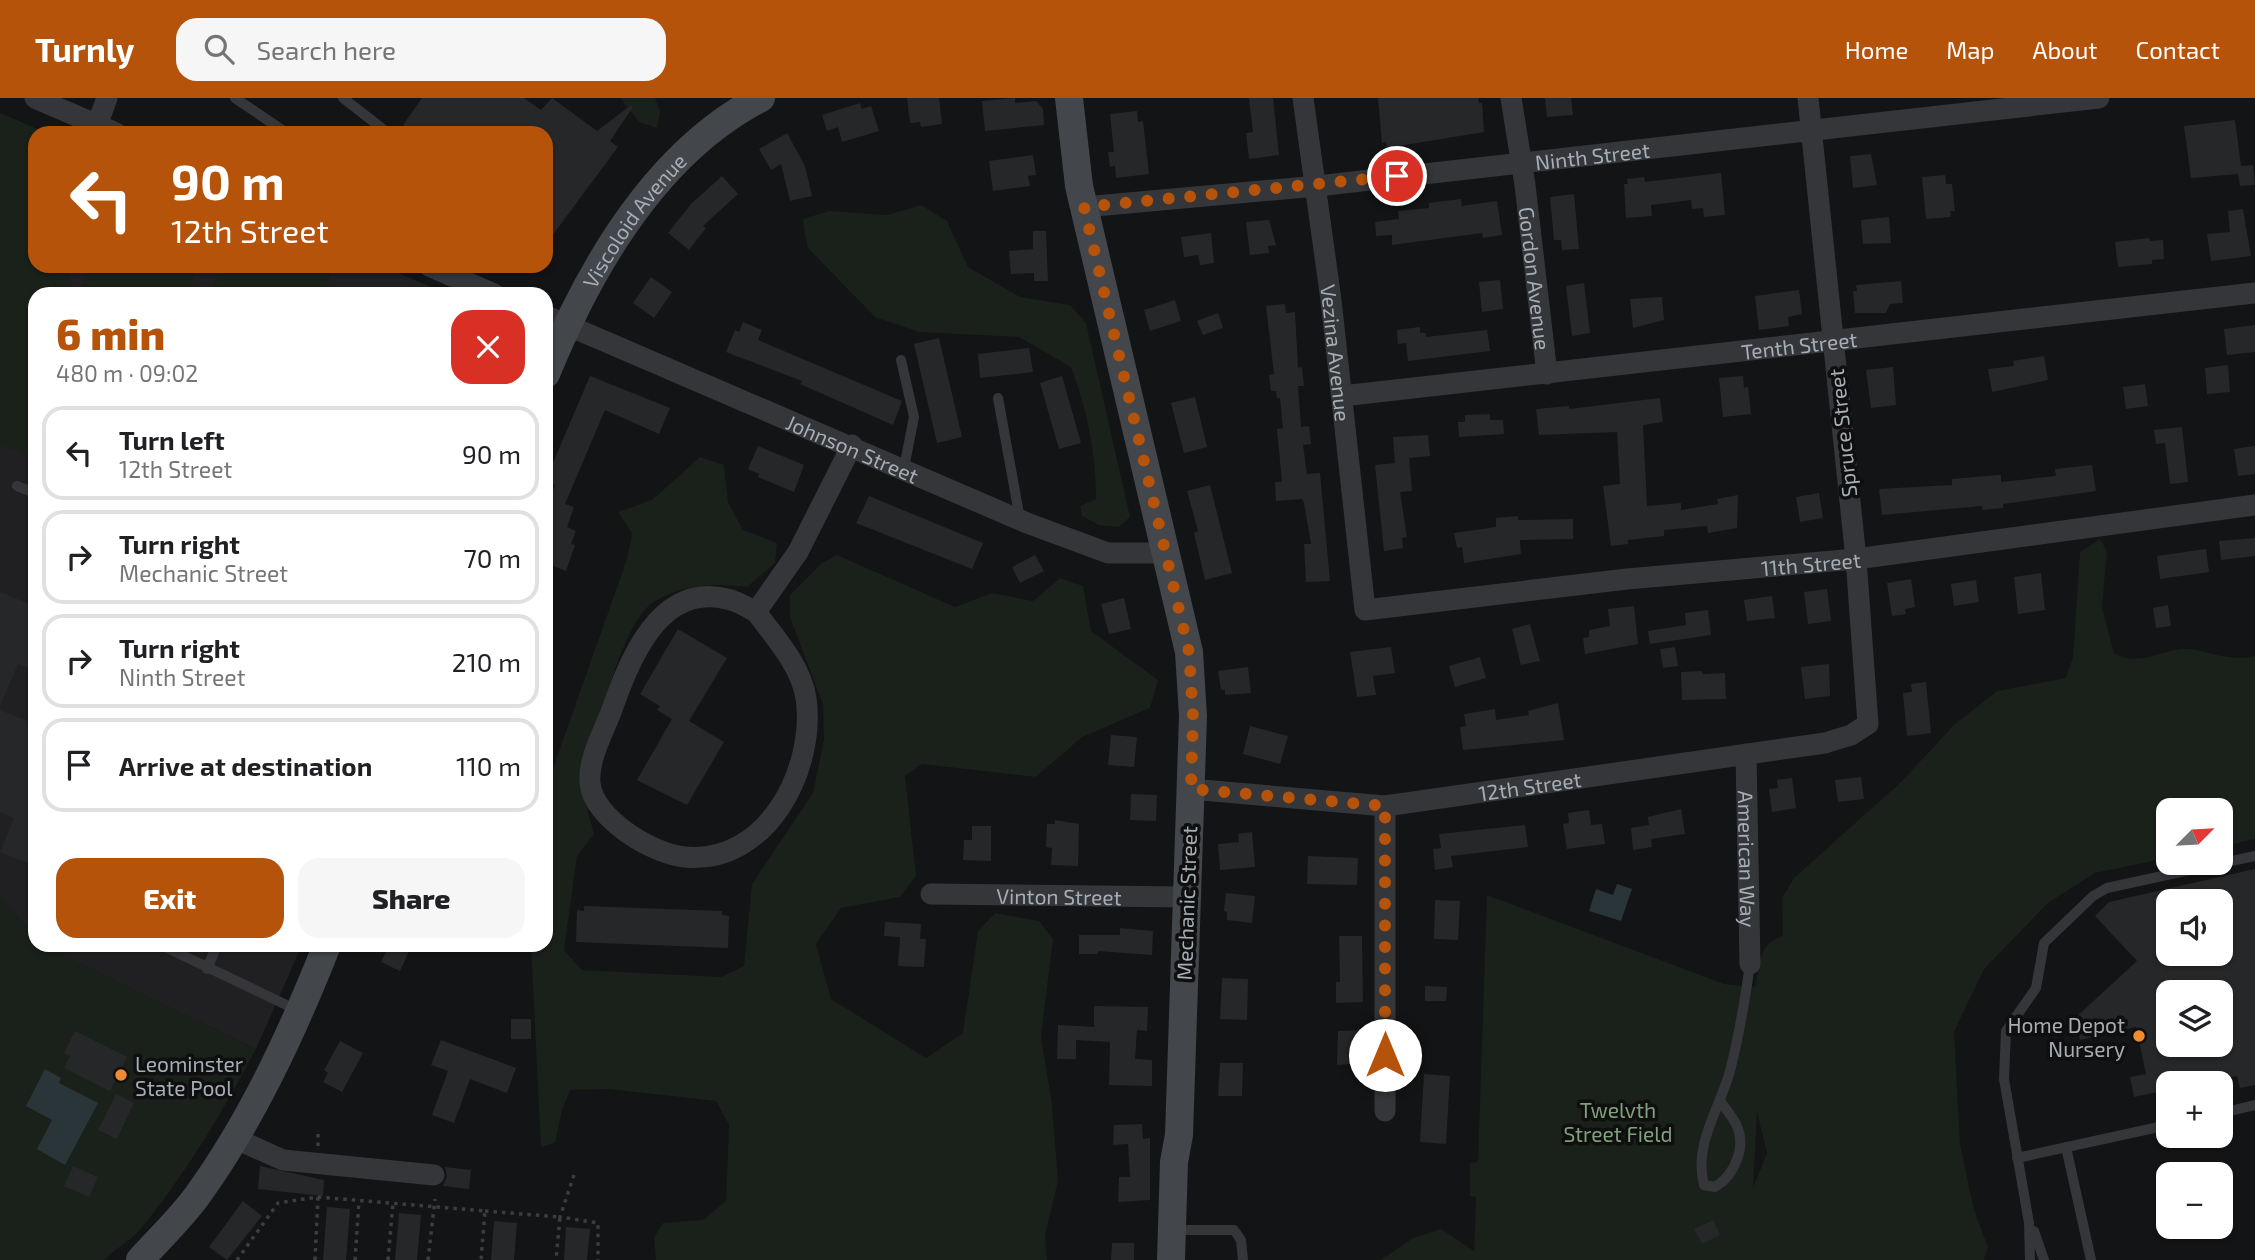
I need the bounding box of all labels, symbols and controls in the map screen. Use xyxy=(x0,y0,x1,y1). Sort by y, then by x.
search box xyxy=(176,18,666,81)
text: Turnly xyxy=(35,29,134,69)
icon: search xyxy=(200,30,238,68)
text: Search here xyxy=(256,34,396,65)
text: Home xyxy=(1845,35,1908,64)
text: Map xyxy=(1946,35,1994,64)
text: About xyxy=(2032,35,2098,64)
text: Contact xyxy=(2136,35,2220,64)
street label: Ninth Street xyxy=(1534,136,1651,174)
pin xyxy=(1367,146,1427,206)
street label: Viscoloid Avenue xyxy=(577,147,691,292)
text: 90 m xyxy=(171,151,285,210)
icon: left xyxy=(56,154,147,245)
icon: arrive xyxy=(1378,157,1416,195)
street label: Gordon Avenue xyxy=(1515,205,1557,351)
text: 12th Street xyxy=(171,211,329,249)
street label: Vezina Avenue xyxy=(1316,283,1357,422)
text: 6 min xyxy=(56,308,165,358)
button: close xyxy=(451,310,525,384)
street label: Tenth Street xyxy=(1740,325,1858,363)
text: 480 m · 09:02 xyxy=(56,359,198,387)
street label: Spruce Street xyxy=(1823,368,1861,498)
street label: Johnson Street xyxy=(783,409,923,487)
text: Turn left xyxy=(119,424,225,455)
icon: left xyxy=(60,434,98,472)
text: 90 m xyxy=(462,438,521,469)
text: 12th Street xyxy=(119,455,232,483)
text: Turn right xyxy=(119,528,240,559)
icon: right xyxy=(60,538,98,576)
text: 70 m xyxy=(463,542,521,573)
street label: 11th Street xyxy=(1760,546,1862,580)
text: Mechanic Street xyxy=(119,559,288,587)
text: Turn right xyxy=(119,632,240,663)
icon: right xyxy=(60,642,98,680)
text: 210 m xyxy=(452,646,521,677)
text: Ninth Street xyxy=(119,663,245,691)
icon: arrive xyxy=(60,746,98,784)
text: Arrive at destination xyxy=(119,750,372,781)
text: 110 m xyxy=(456,750,521,781)
street label: 12th Street xyxy=(1477,766,1583,805)
street label: American Way xyxy=(1734,790,1762,928)
north arrow xyxy=(2156,798,2233,875)
map controls xyxy=(2156,798,2233,1239)
street label: Mechanic Street xyxy=(1171,825,1201,981)
button: Exit xyxy=(56,858,284,938)
button: Share xyxy=(298,858,525,938)
street label: Vinton Street xyxy=(996,882,1122,909)
button: sound xyxy=(2156,889,2233,966)
button: layers xyxy=(2156,980,2233,1057)
place label: Home Depot Nursery xyxy=(2007,1012,2125,1061)
position arrow xyxy=(1348,1018,1422,1092)
marker: Home Depot Nursery xyxy=(2131,1028,2147,1044)
place label: Leominster State Pool xyxy=(135,1051,244,1100)
marker: Leominster State Pool xyxy=(113,1067,129,1083)
button: + xyxy=(2156,1071,2233,1148)
park label: Twelvth Street Field xyxy=(1563,1097,1673,1146)
button: − xyxy=(2156,1162,2233,1239)

